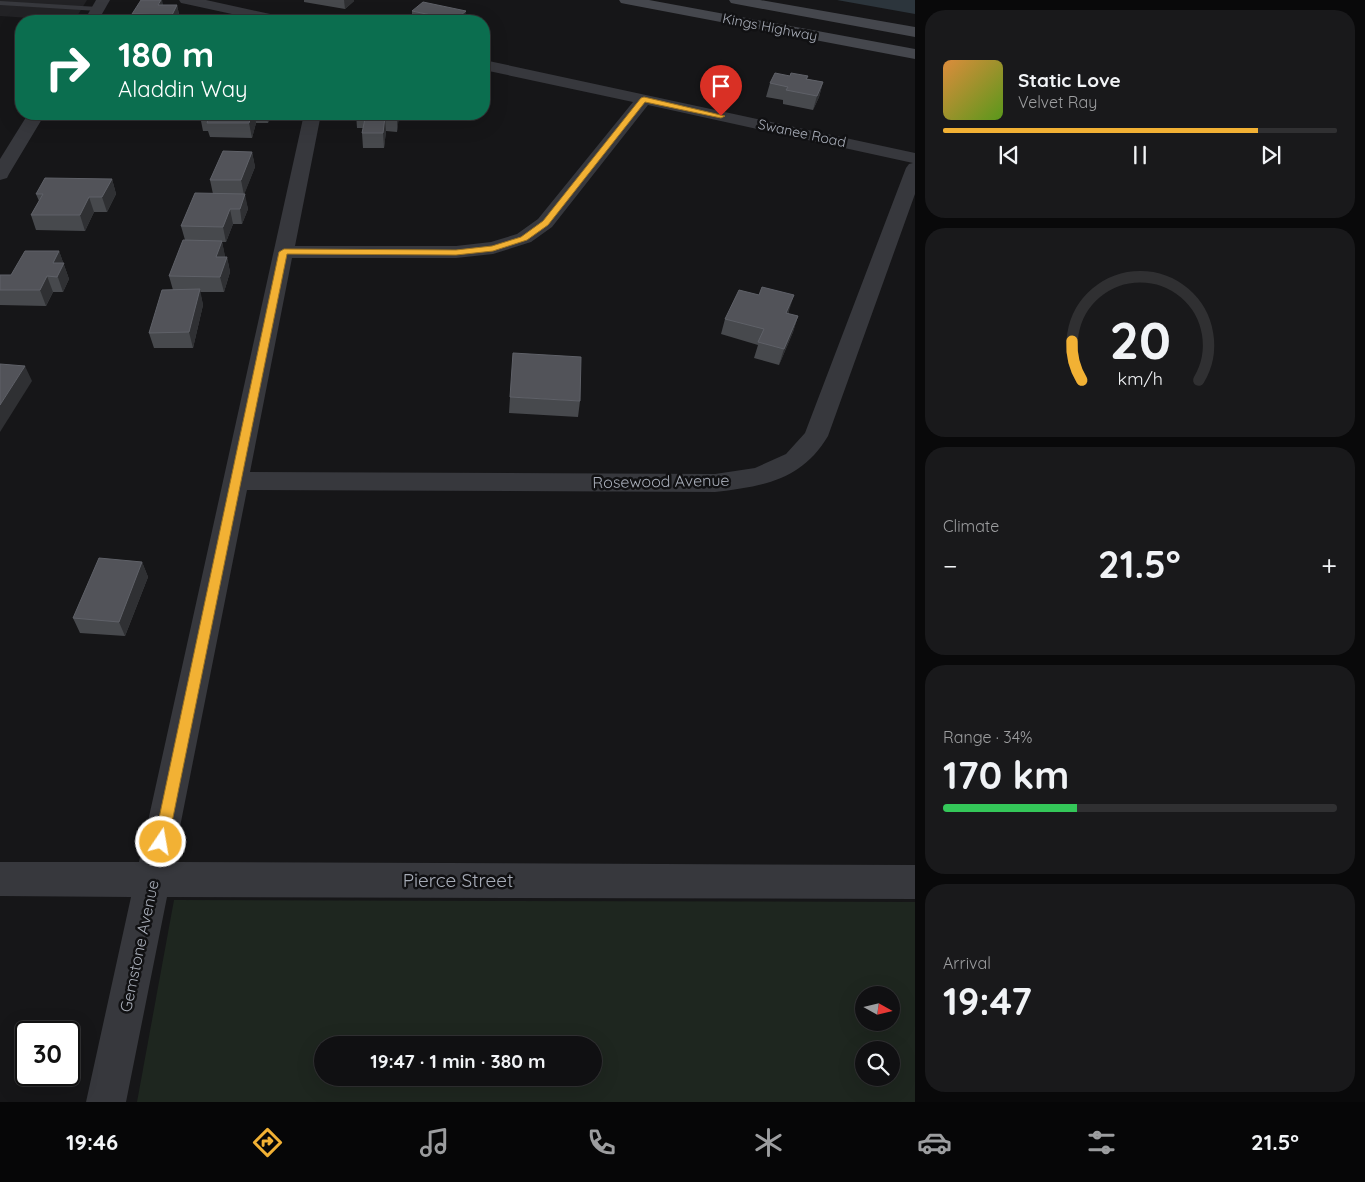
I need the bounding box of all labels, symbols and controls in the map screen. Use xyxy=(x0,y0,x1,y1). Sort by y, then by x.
street label: Kings Highway xyxy=(721,9,819,45)
text: 180 m xyxy=(118,32,214,76)
icon: right xyxy=(35,35,100,100)
pin xyxy=(700,65,742,116)
text: Static Love xyxy=(1018,68,1121,92)
icon: arrive xyxy=(707,72,735,100)
text: Aladdin Way xyxy=(118,75,248,103)
text: Velvet Ray xyxy=(1018,92,1097,112)
street label: Swanee Road xyxy=(756,115,848,151)
icon: previous xyxy=(995,141,1023,169)
icon: pause xyxy=(1126,141,1154,169)
icon: next xyxy=(1257,141,1285,169)
text: 20 xyxy=(1109,307,1171,372)
text: km/h xyxy=(1117,367,1163,389)
street label: Rosewood Avenue xyxy=(592,470,730,492)
text: Climate xyxy=(943,516,999,536)
text: 21.5° xyxy=(1098,540,1181,588)
text: − xyxy=(943,548,958,583)
text: + xyxy=(1321,548,1337,583)
text: Range · 34% xyxy=(943,727,1033,747)
text: 170 km xyxy=(943,751,1069,799)
position arrow xyxy=(134,815,186,867)
street label: Pierce Street xyxy=(403,868,513,892)
street label: Gemstone Avenue xyxy=(115,878,163,1014)
text: Arrival xyxy=(943,953,991,973)
text: 19:47 xyxy=(943,977,1032,1025)
north arrow xyxy=(855,986,900,1031)
map controls xyxy=(855,986,900,1086)
speed limit sign: 30 xyxy=(15,1021,80,1086)
button: search xyxy=(855,1041,900,1086)
text: 19:47 · 1 min · 380 m xyxy=(370,1049,546,1073)
icon: directions xyxy=(250,1125,285,1160)
icon: music xyxy=(417,1125,452,1160)
icon: phone xyxy=(584,1125,619,1160)
icon: climate xyxy=(751,1125,786,1160)
icon: car xyxy=(917,1125,952,1160)
icon: filters xyxy=(1084,1125,1119,1160)
text: 19:46 xyxy=(66,1128,118,1156)
text: 21.5° xyxy=(1251,1128,1299,1156)

